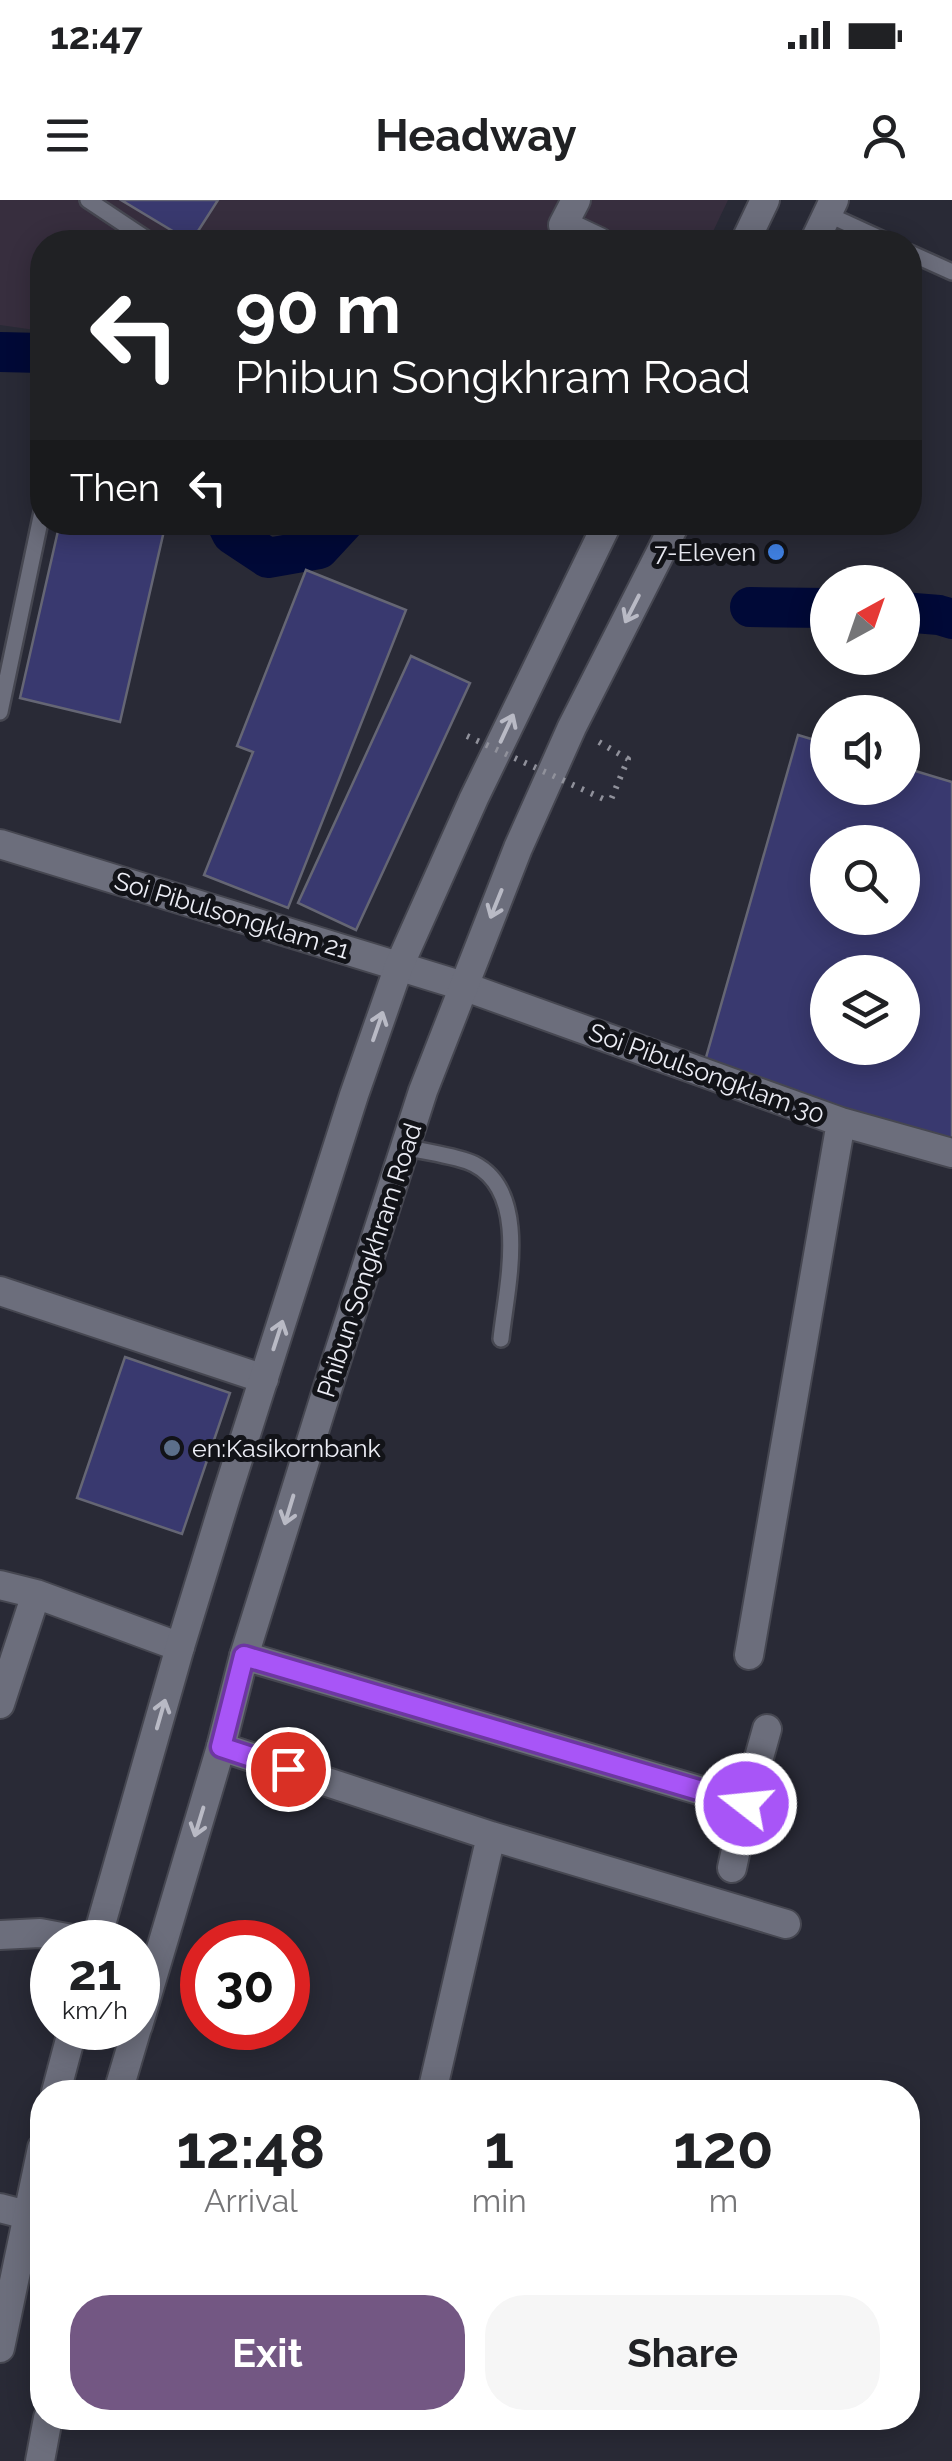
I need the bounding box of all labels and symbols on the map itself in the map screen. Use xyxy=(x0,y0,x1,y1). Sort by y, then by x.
place label: 7-Eleven xyxy=(654,537,756,567)
marker: 7-Eleven xyxy=(765,541,787,563)
north arrow xyxy=(810,565,920,675)
one-way arrow xyxy=(622,594,641,624)
one-way arrow xyxy=(498,714,517,744)
street label: Soi Pibulsongklam 21 xyxy=(111,865,353,965)
one-way arrow xyxy=(485,888,503,919)
one-way arrow xyxy=(370,1012,388,1043)
street label: Soi Pibulsongklam 30 xyxy=(585,1016,829,1130)
street label: Phibun Songkhram Road xyxy=(310,1119,428,1401)
one-way arrow xyxy=(270,1320,288,1352)
place label: en:Kasikornbank xyxy=(192,1433,382,1463)
marker: en:Kasikornbank xyxy=(161,1437,183,1459)
one-way arrow xyxy=(279,1493,297,1525)
one-way arrow xyxy=(153,1699,171,1730)
pin xyxy=(246,1727,331,1812)
position arrow xyxy=(694,1752,798,1856)
one-way arrow xyxy=(189,1805,207,1837)
speed limit sign: 30 xyxy=(180,1920,310,2050)

